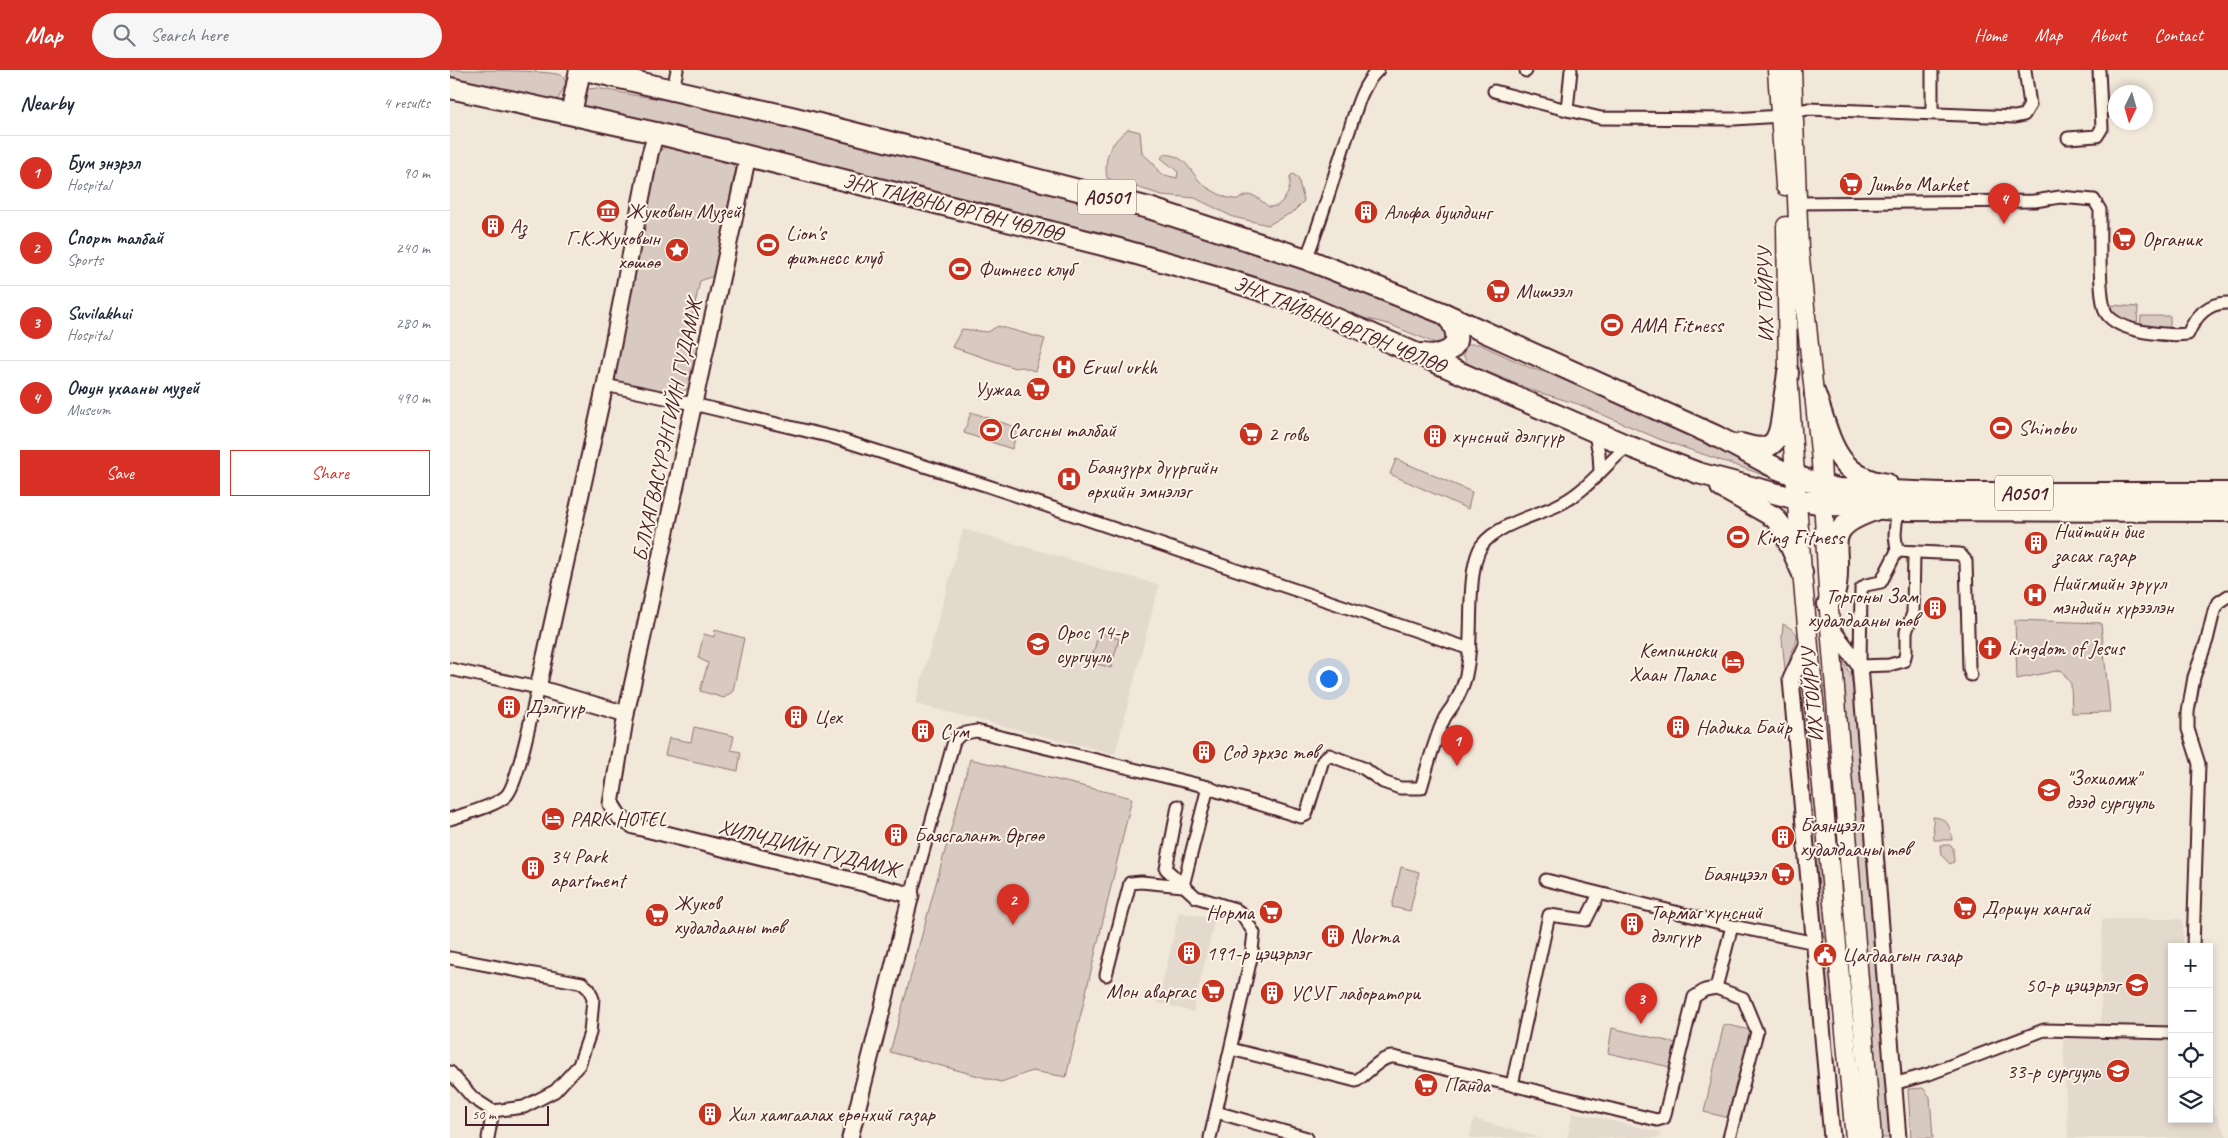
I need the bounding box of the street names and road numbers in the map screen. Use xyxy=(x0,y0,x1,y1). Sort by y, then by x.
street label: ЭНХ ТАЙВНЫ ӨРГӨН ЧӨЛӨӨ xyxy=(840,167,1068,248)
road number: A0501 xyxy=(1078,180,1136,214)
street label: ИХ ТОЙРУУ xyxy=(1751,244,1779,343)
street label: ЭНХ ТАЙВНЫ ӨРГӨН ЧӨЛӨӨ xyxy=(1230,270,1452,379)
street label: Б.ЛХАГВАСҮРЭНГИЙН ГУДАМЖ xyxy=(626,293,708,564)
road number: A0501 xyxy=(1995,476,2053,510)
street label: ИХ ТОЙРУУ xyxy=(1795,643,1829,743)
street label: ХИЛЧДИЙН ГУДАМЖ xyxy=(716,813,906,884)

